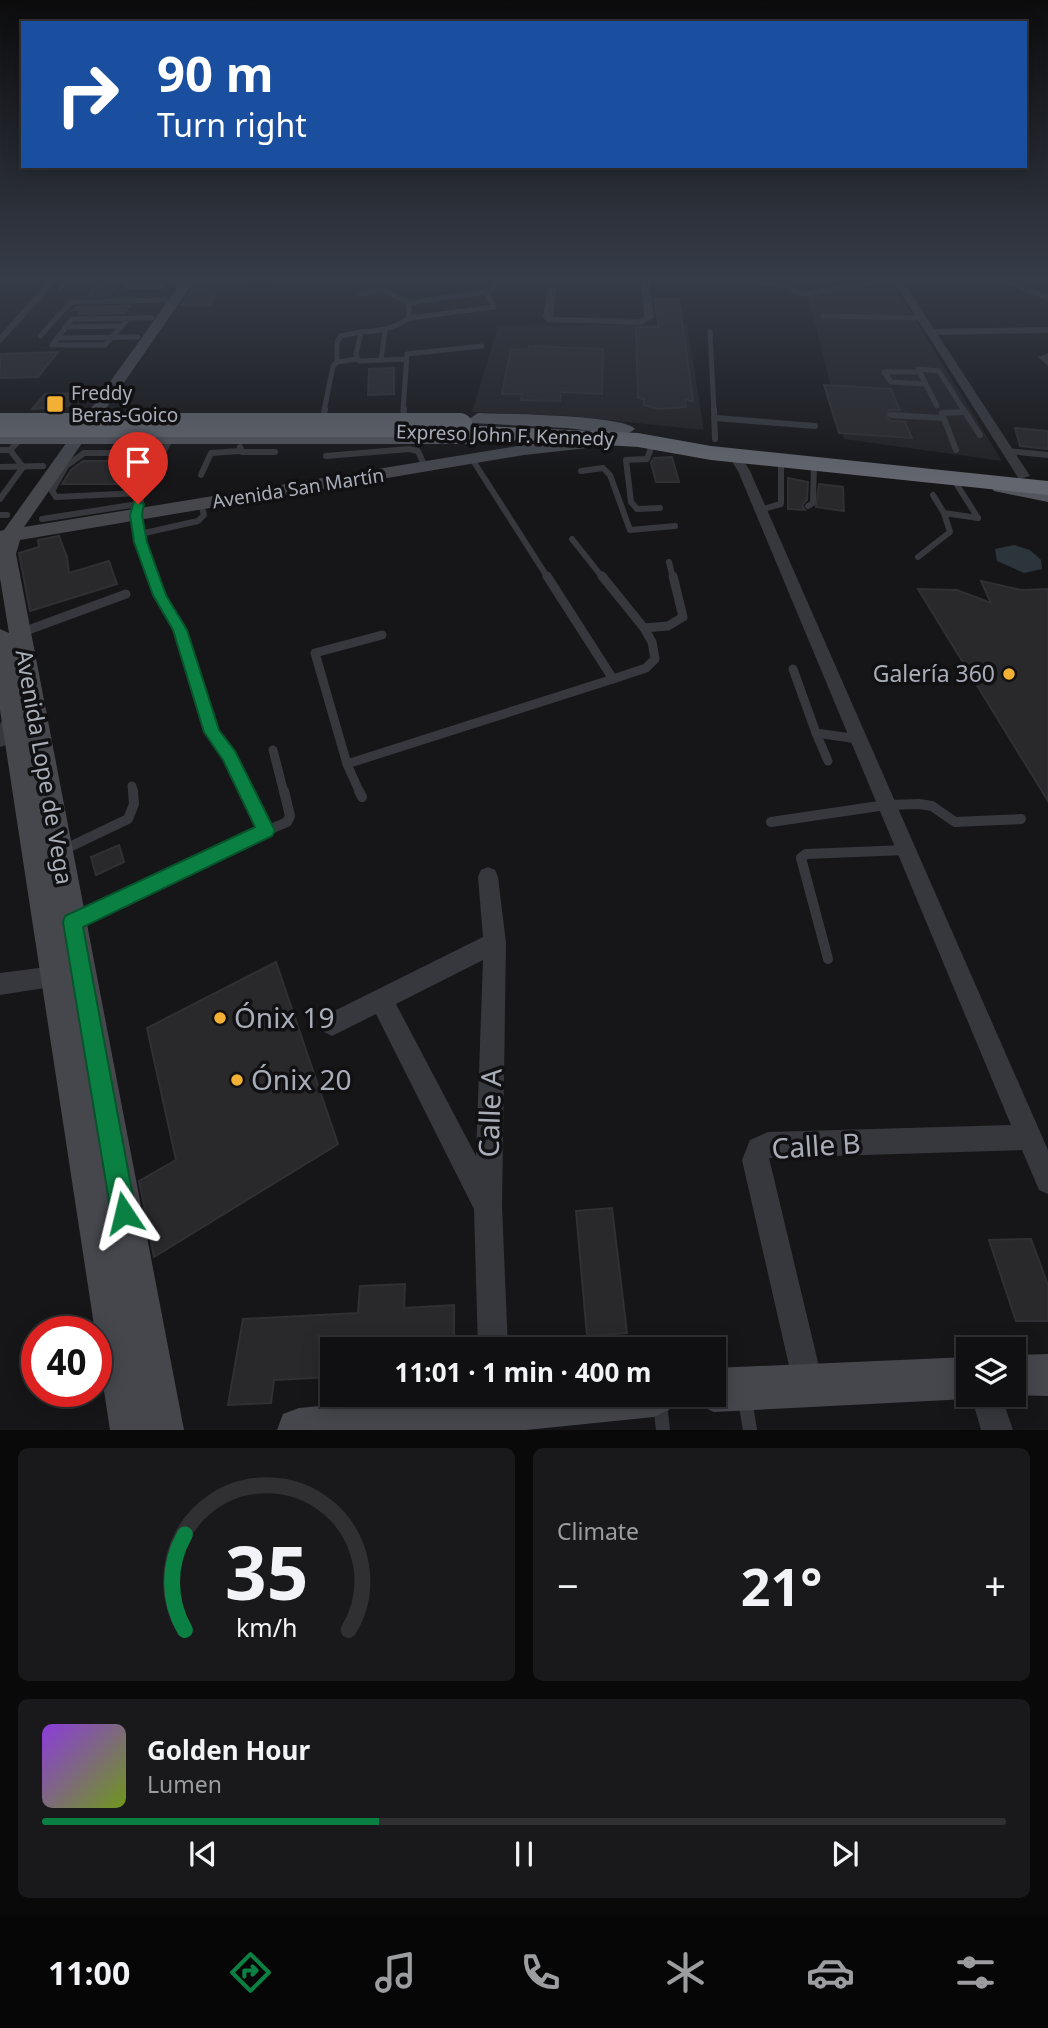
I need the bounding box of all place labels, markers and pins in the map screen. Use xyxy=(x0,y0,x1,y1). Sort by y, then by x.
place label: Freddy Beras-Goico xyxy=(71,380,178,428)
marker: Freddy Beras-Goico xyxy=(45,394,65,414)
pin xyxy=(108,432,168,504)
place label: Galería 360 xyxy=(873,657,995,689)
marker: Galería 360 xyxy=(1001,666,1017,682)
place label: Ónix 19 xyxy=(234,998,335,1036)
marker: Ónix 19 xyxy=(212,1010,228,1026)
place label: Ónix 20 xyxy=(251,1060,352,1098)
marker: Ónix 20 xyxy=(229,1072,245,1088)

